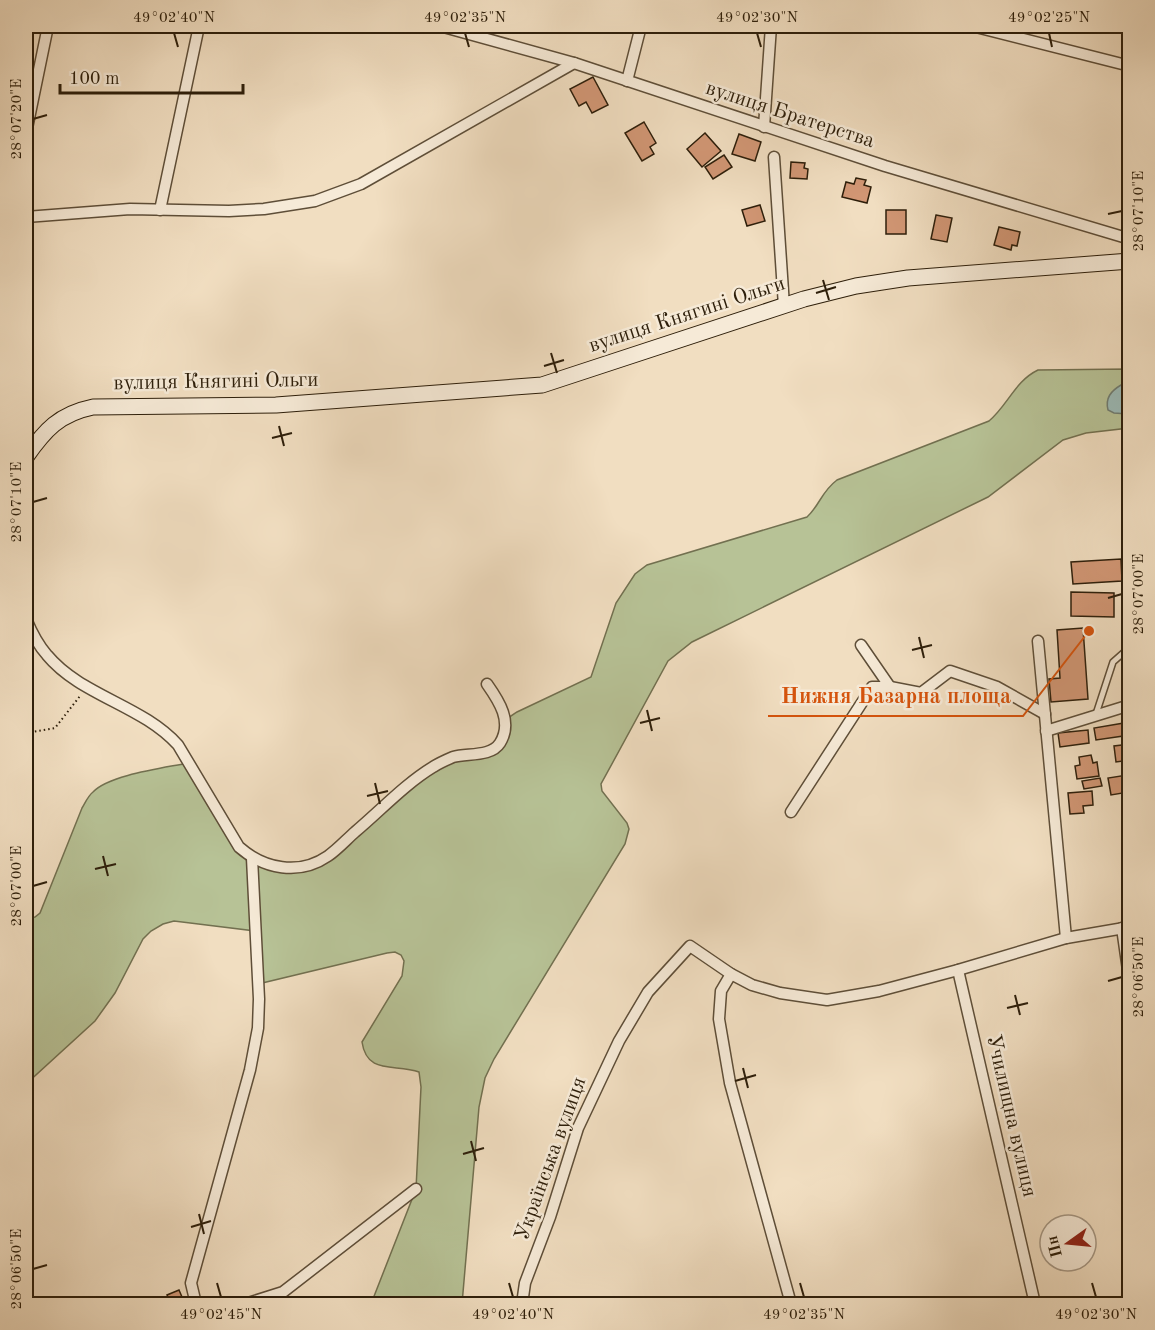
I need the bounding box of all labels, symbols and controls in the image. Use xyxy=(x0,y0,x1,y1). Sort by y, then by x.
text: 49°02'40"N xyxy=(133,11,215,26)
text: 49°02'35"N xyxy=(424,11,506,26)
text: 49°02'30"N xyxy=(716,11,798,26)
text: 49°02'25"N xyxy=(1008,11,1090,26)
scale bar xyxy=(60,57,243,95)
text: 100 m xyxy=(69,70,120,88)
street label: вулиця Братерства xyxy=(703,78,877,152)
text: 28°07'20"E xyxy=(10,79,25,159)
text: 28°07'10"E xyxy=(1132,171,1147,251)
street label: вулиця Княгині Ольги xyxy=(586,273,788,357)
street label: вулиця Княгині Ольги xyxy=(113,370,319,394)
text: 28°07'10"E xyxy=(10,462,25,542)
text: 28°07'00"E xyxy=(1132,554,1147,634)
callout: Нижня Базарна площа xyxy=(768,676,1023,716)
text: Нижня Базарна площа xyxy=(781,686,1011,708)
text: 28°07'00"E xyxy=(10,846,25,926)
text: 28°06'50"E xyxy=(1132,937,1147,1017)
street label: Училищна вулиця xyxy=(982,1033,1040,1199)
street label: Українська вулиця xyxy=(512,1074,590,1244)
north arrow xyxy=(1038,1213,1098,1273)
text: 28°06'50"E xyxy=(10,1229,25,1309)
text: Пн xyxy=(1045,1234,1066,1259)
text: 49°02'45"N xyxy=(180,1308,262,1323)
text: 49°02'40"N xyxy=(472,1308,554,1323)
text: 49°02'35"N xyxy=(763,1308,845,1323)
text: 49°02'30"N xyxy=(1055,1308,1137,1323)

